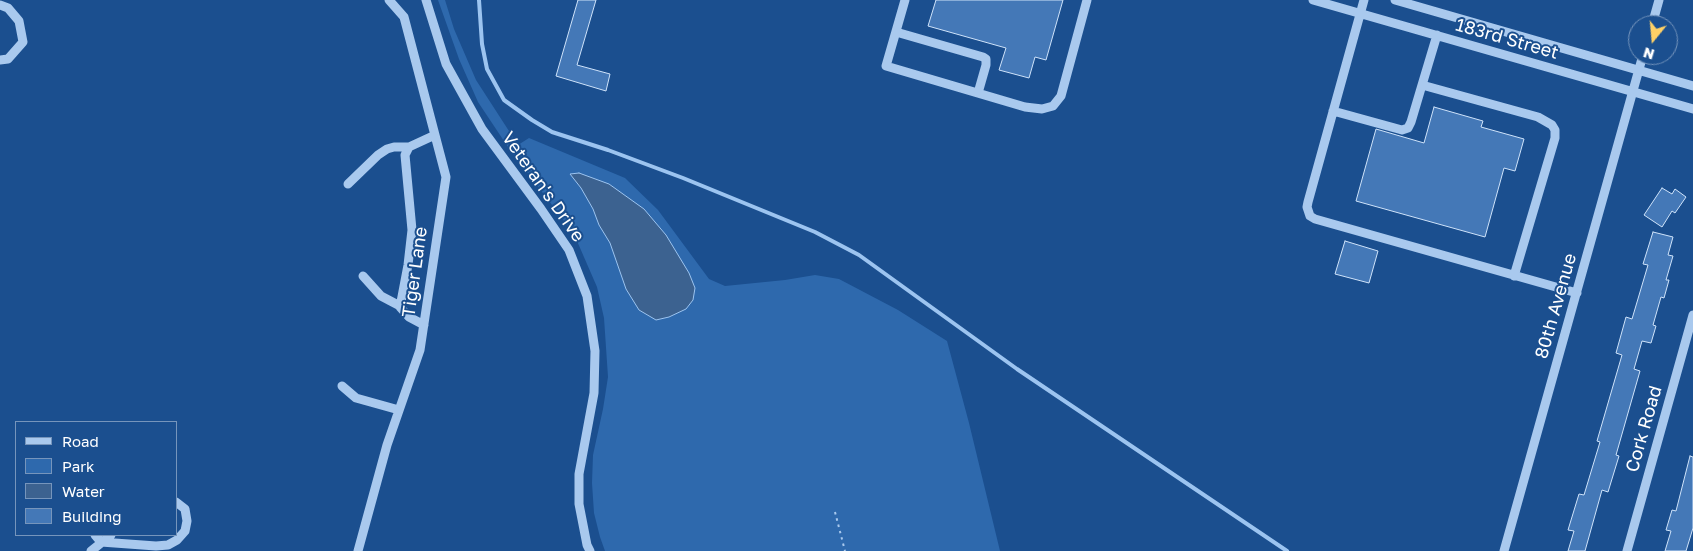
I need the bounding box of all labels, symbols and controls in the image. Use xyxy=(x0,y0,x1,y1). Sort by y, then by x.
street label: 183rd Street xyxy=(1453,14,1561,64)
north arrow xyxy=(1628,15,1678,65)
text: N xyxy=(1641,44,1656,64)
street label: Veteran's Drive xyxy=(497,128,589,246)
street label: Tiger Lane xyxy=(398,225,432,319)
street label: 80th Avenue xyxy=(1531,251,1581,361)
street label: Cork Road xyxy=(1621,383,1667,475)
legend xyxy=(15,421,178,536)
text: Road xyxy=(62,432,99,450)
text: Park xyxy=(62,457,94,475)
text: Water xyxy=(62,482,105,500)
text: Building xyxy=(62,507,122,525)

